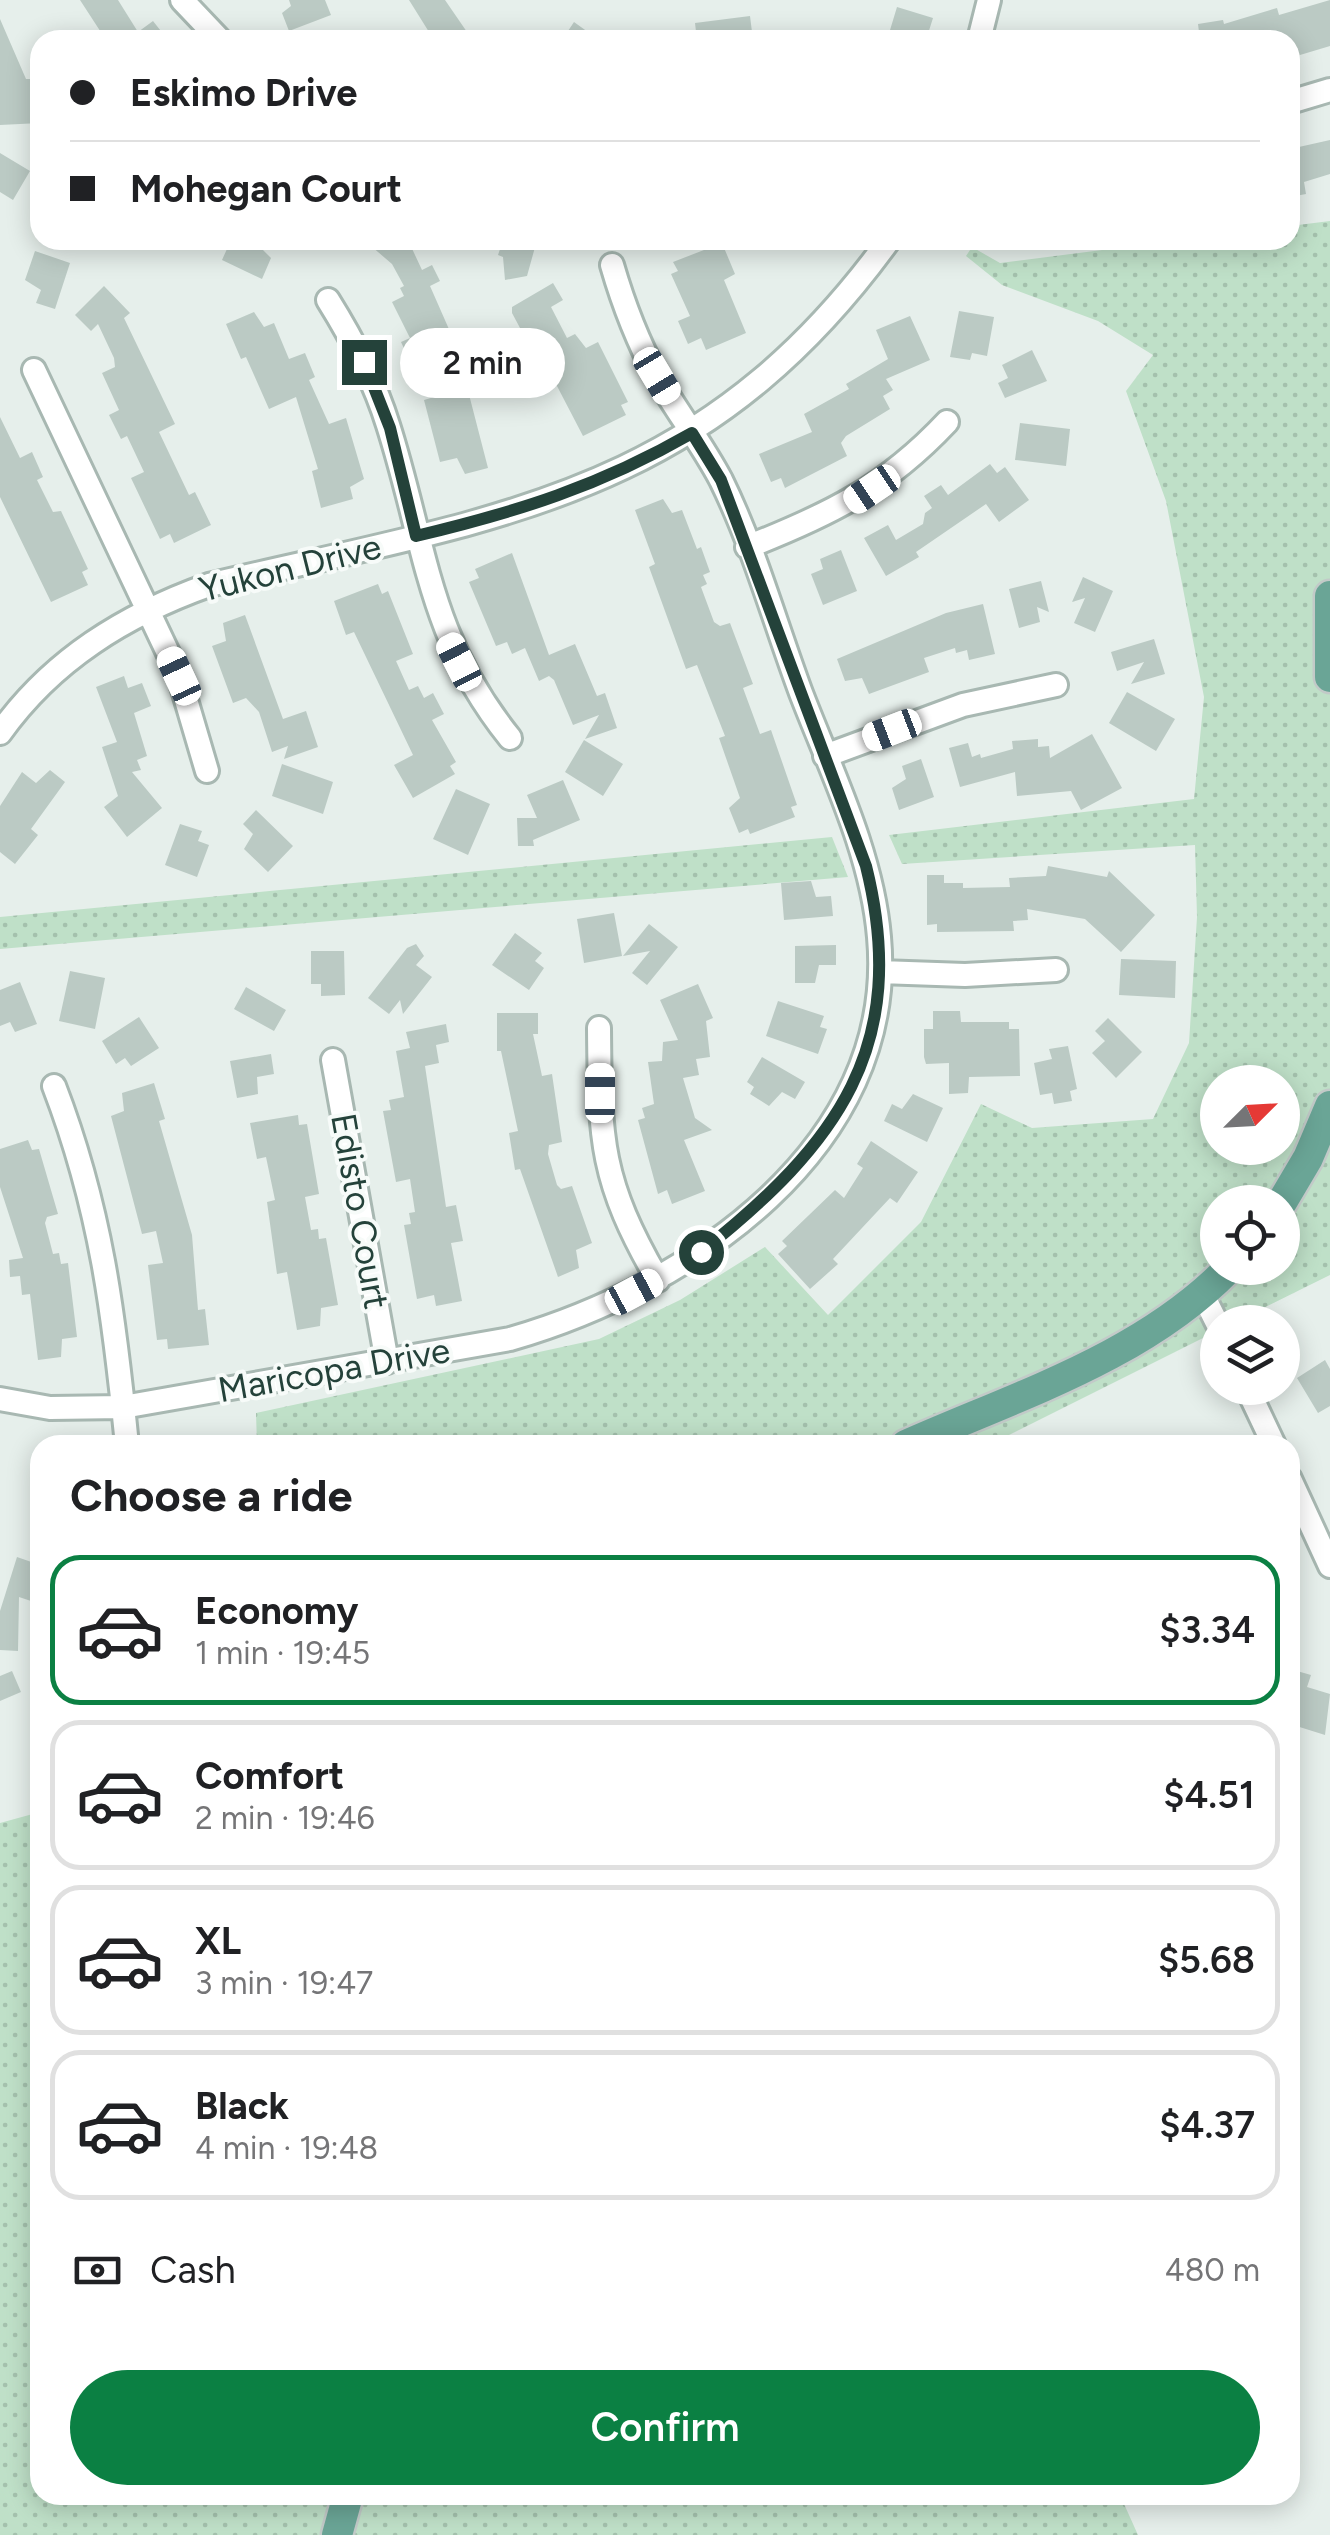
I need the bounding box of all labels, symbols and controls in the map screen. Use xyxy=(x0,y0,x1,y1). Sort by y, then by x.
text: Eskimo Drive xyxy=(130,70,357,116)
text: Mohegan Court xyxy=(130,166,402,212)
callout: 2 min xyxy=(399,327,564,397)
route end xyxy=(342,340,387,385)
car xyxy=(629,343,685,409)
text: 2 min xyxy=(443,344,522,382)
car xyxy=(839,460,905,518)
street label: Yukon Drive xyxy=(195,525,385,611)
car xyxy=(432,628,486,696)
car xyxy=(153,642,205,710)
car xyxy=(859,705,925,755)
car xyxy=(585,1063,615,1123)
north arrow xyxy=(1200,1065,1300,1165)
map controls xyxy=(1200,1065,1300,1405)
street label: Edisto Court xyxy=(322,1110,398,1312)
button: locate xyxy=(1200,1185,1300,1285)
route start xyxy=(679,1230,724,1275)
car xyxy=(600,1265,668,1319)
button: layers xyxy=(1200,1305,1300,1405)
street label: Maricopa Drive xyxy=(215,1329,453,1411)
text: Choose a ride xyxy=(70,1468,352,1522)
icon: car xyxy=(75,1585,165,1675)
text: Economy xyxy=(195,1588,358,1634)
text: $3.34 xyxy=(1159,1607,1255,1653)
text: 1 min · 19:45 xyxy=(195,1634,370,1672)
icon: car xyxy=(75,1750,165,1840)
text: Comfort xyxy=(195,1753,344,1799)
text: $4.51 xyxy=(1163,1772,1255,1818)
text: 2 min · 19:46 xyxy=(195,1799,375,1837)
icon: car xyxy=(75,1915,165,2005)
text: XL xyxy=(195,1918,241,1964)
text: $5.68 xyxy=(1158,1937,1255,1983)
text: 3 min · 19:47 xyxy=(195,1964,373,2002)
icon: car xyxy=(75,2080,165,2170)
text: Black xyxy=(195,2083,289,2129)
text: $4.37 xyxy=(1159,2102,1255,2148)
text: 4 min · 19:48 xyxy=(195,2129,378,2167)
icon: cash xyxy=(70,2243,125,2298)
text: Cash xyxy=(150,2247,236,2293)
text: 480 m xyxy=(1165,2251,1260,2289)
button: Confirm xyxy=(70,2370,1260,2485)

